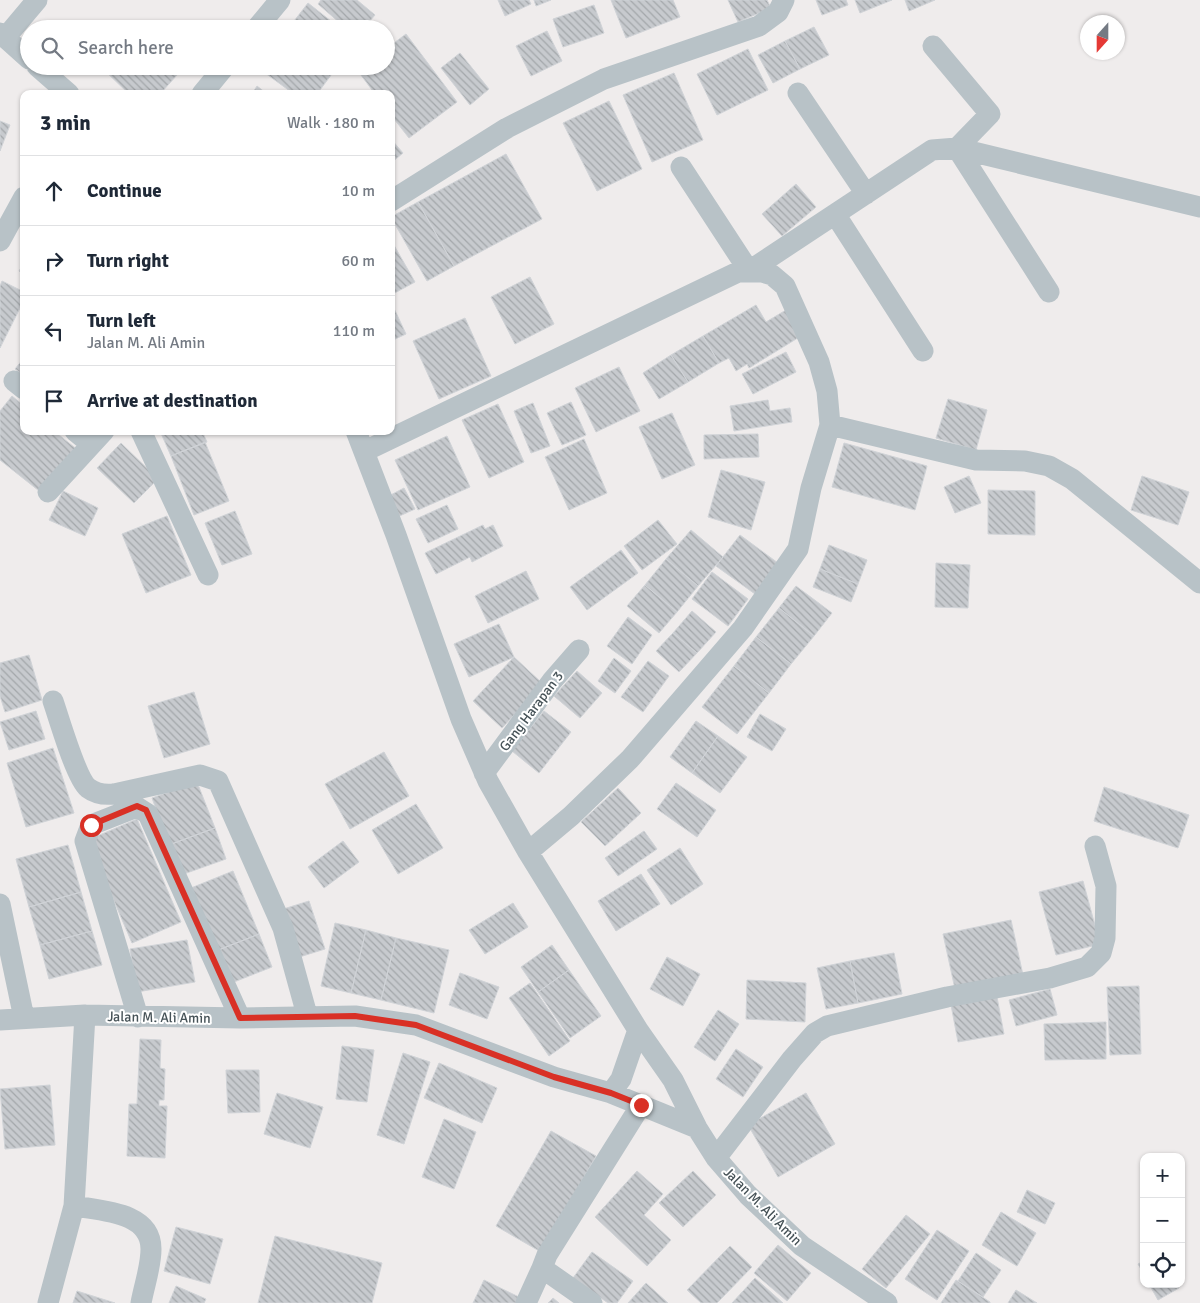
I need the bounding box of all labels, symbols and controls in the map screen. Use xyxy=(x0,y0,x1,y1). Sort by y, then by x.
north arrow xyxy=(1080,15,1125,60)
search box xyxy=(20,20,395,75)
icon: search xyxy=(38,34,66,62)
text: Search here xyxy=(78,36,174,60)
text: 3 min xyxy=(40,110,91,136)
text: Walk · 180 m xyxy=(287,113,375,133)
icon: ahead xyxy=(40,177,68,205)
text: Continue xyxy=(87,179,162,203)
text: 10 m xyxy=(341,181,375,201)
icon: right xyxy=(40,247,68,275)
text: Turn right xyxy=(87,249,169,273)
text: 60 m xyxy=(341,251,375,271)
text: Turn left xyxy=(87,309,156,333)
icon: left xyxy=(40,317,68,345)
text: 110 m xyxy=(333,321,375,341)
text: Jalan M. Ali Amin xyxy=(87,333,205,353)
icon: arrive xyxy=(40,387,68,415)
text: Arrive at destination xyxy=(87,389,258,413)
street label: Gang Harapan 3 xyxy=(496,668,567,755)
route start xyxy=(80,814,103,837)
street label: Jalan M. Ali Amin xyxy=(107,1008,211,1027)
route end xyxy=(630,1094,653,1117)
map controls xyxy=(1140,1153,1185,1288)
button: + xyxy=(1140,1153,1185,1198)
street label: Jalan M. Ali Amin xyxy=(720,1164,805,1249)
button: − xyxy=(1140,1198,1185,1243)
button: locate xyxy=(1140,1243,1185,1288)

